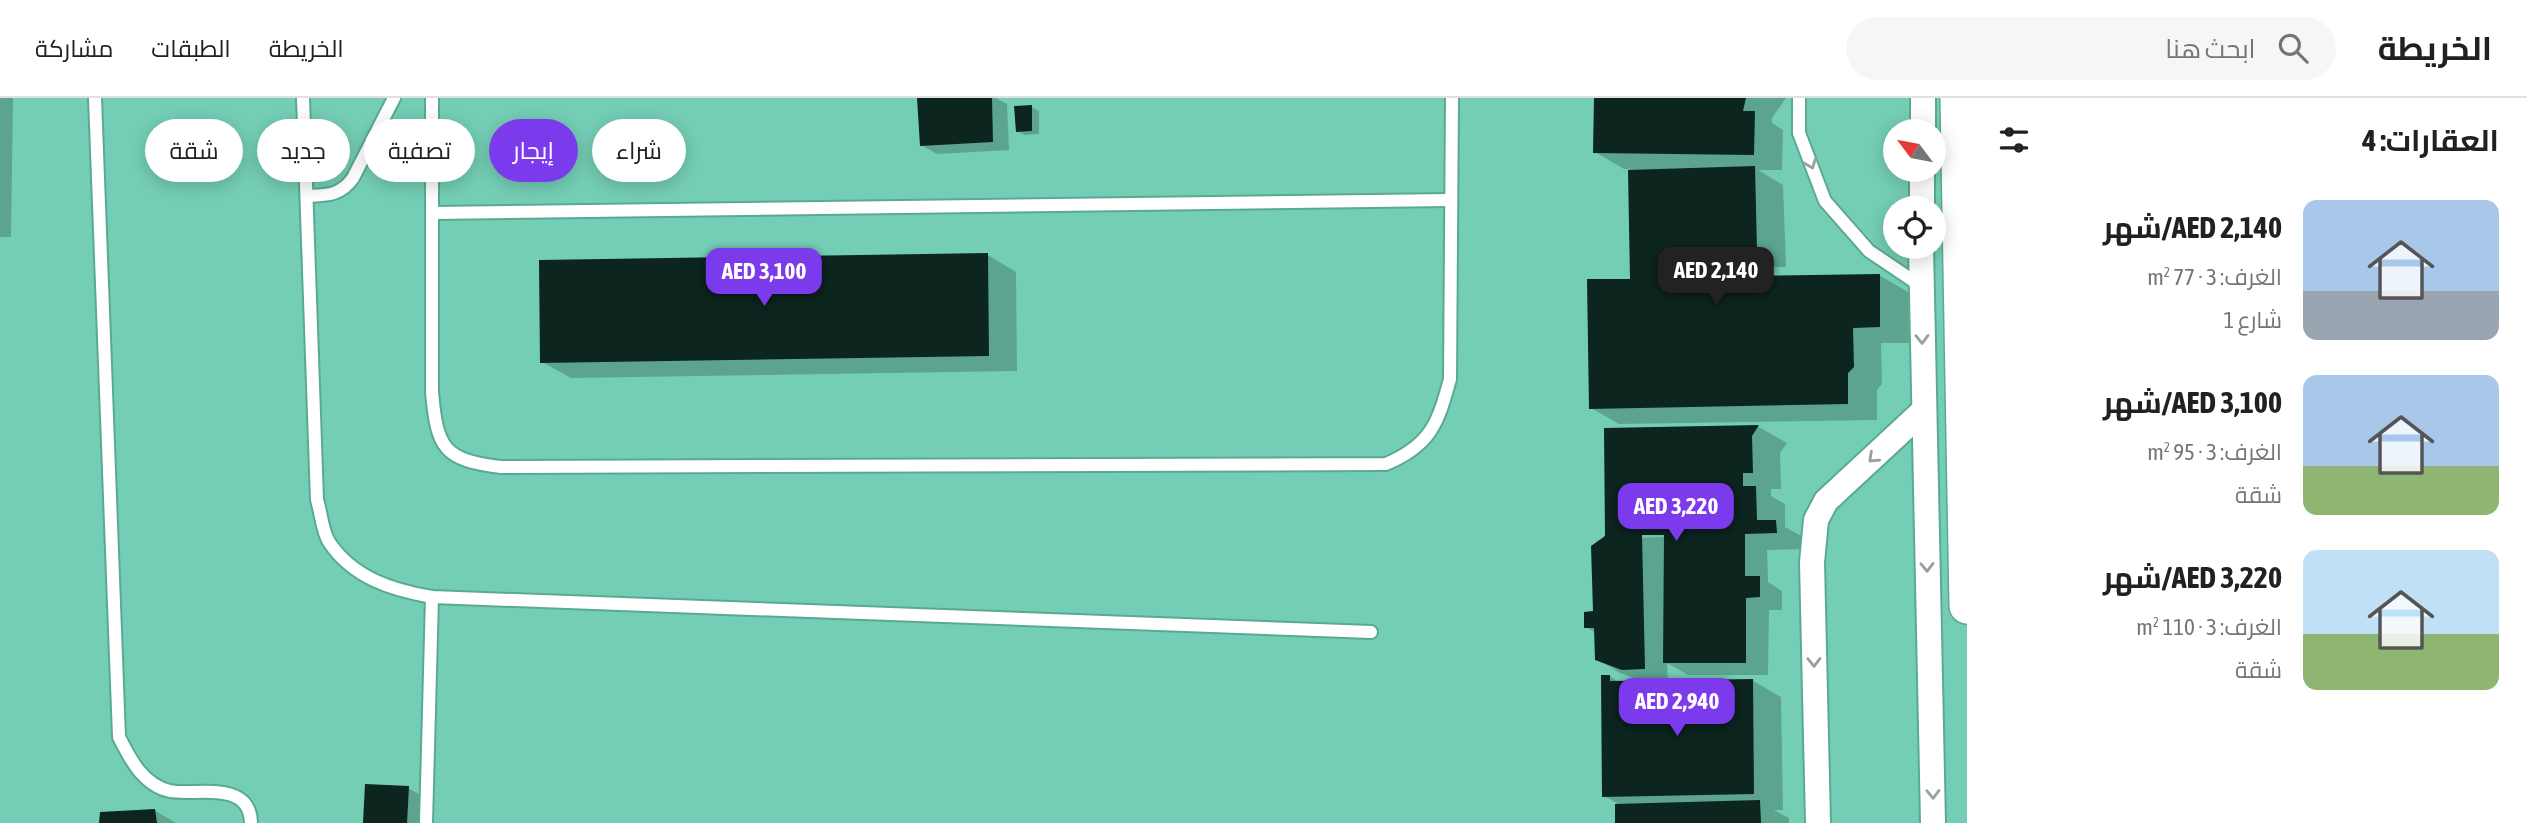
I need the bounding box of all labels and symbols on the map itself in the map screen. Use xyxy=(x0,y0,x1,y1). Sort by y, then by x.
north arrow xyxy=(1883,119,1946,182)
one-way arrow xyxy=(1803,158,1817,170)
pin: AED 3,100 xyxy=(684,248,844,308)
pin: AED 2,140 xyxy=(1636,248,1796,307)
one-way arrow xyxy=(1914,335,1930,345)
one-way arrow xyxy=(1868,449,1881,462)
pin: AED 3,220 xyxy=(1596,484,1756,543)
one-way arrow xyxy=(1919,562,1935,573)
one-way arrow xyxy=(1806,657,1822,668)
pin: AED 2,940 xyxy=(1597,678,1757,738)
one-way arrow xyxy=(1925,789,1940,800)

